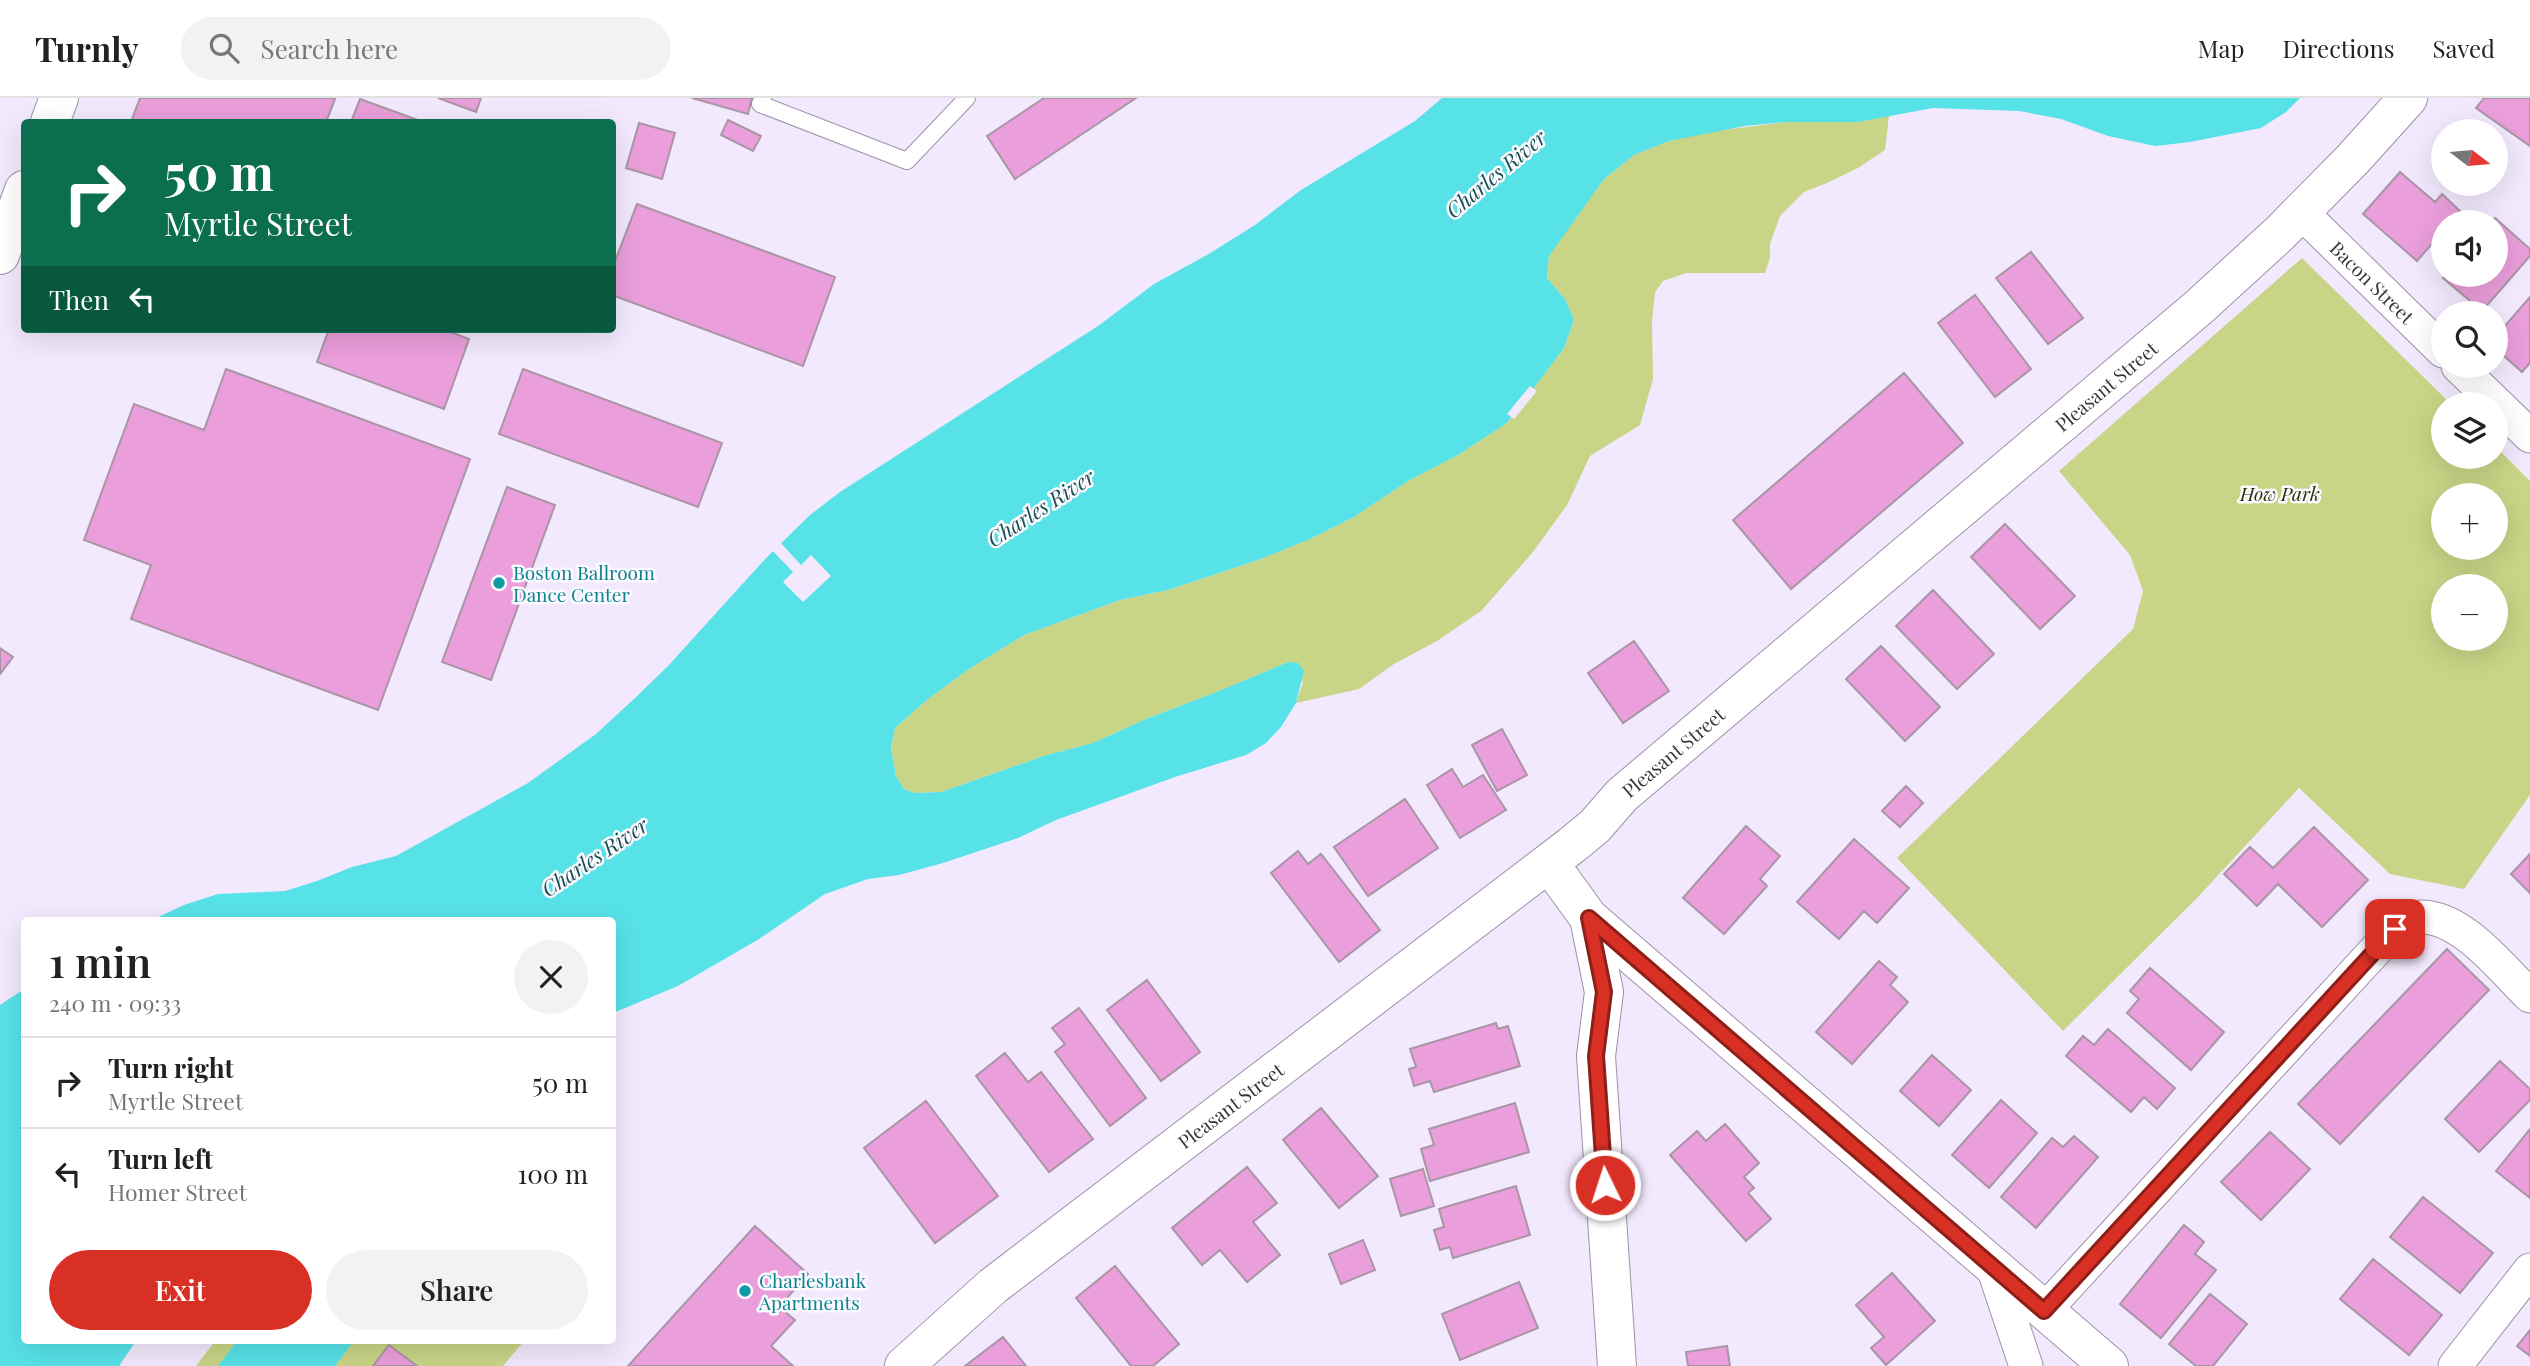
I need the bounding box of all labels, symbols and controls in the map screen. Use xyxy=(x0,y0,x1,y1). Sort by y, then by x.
search box xyxy=(181,17,671,80)
text: Turnly xyxy=(35,26,139,70)
icon: search xyxy=(205,29,243,67)
text: Search here xyxy=(261,31,398,66)
text: Map xyxy=(2198,32,2244,64)
text: Directions xyxy=(2282,32,2395,64)
text: Saved xyxy=(2433,32,2495,64)
north arrow xyxy=(2431,119,2508,196)
map controls xyxy=(2431,119,2508,651)
water label: Charles River xyxy=(1439,122,1552,223)
text: 50 m xyxy=(164,138,274,203)
icon: right xyxy=(49,147,140,238)
text: Myrtle Street xyxy=(164,201,352,244)
button: sound xyxy=(2431,210,2508,287)
street label: Bacon Street xyxy=(2325,235,2420,329)
icon: left xyxy=(123,280,161,318)
text: Then xyxy=(49,282,109,317)
button: search xyxy=(2431,301,2508,378)
street label: Pleasant Street xyxy=(2049,335,2163,437)
button: layers xyxy=(2431,392,2508,469)
water label: Charles River xyxy=(981,461,1100,552)
park label: How Park xyxy=(2239,480,2320,506)
button: + xyxy=(2431,483,2508,560)
place label: Boston Ballroom Dance Center xyxy=(513,559,655,607)
button: − xyxy=(2431,574,2508,651)
marker: Boston Ballroom Dance Center xyxy=(491,575,507,591)
street label: Pleasant Street xyxy=(1616,701,1730,803)
water label: Charles River xyxy=(535,809,654,902)
pin xyxy=(2365,899,2425,959)
icon: arrive xyxy=(2376,910,2414,948)
text: 1 min xyxy=(49,933,151,989)
button: close xyxy=(514,940,588,1014)
text: 240 m · 09:33 xyxy=(49,987,181,1018)
text: Turn right xyxy=(108,1050,234,1085)
street label: Pleasant Street xyxy=(1172,1056,1289,1154)
icon: right xyxy=(49,1064,87,1102)
text: 50 m xyxy=(532,1065,588,1100)
text: Myrtle Street xyxy=(108,1085,243,1116)
text: Turn left xyxy=(108,1141,213,1176)
position arrow xyxy=(1568,1148,1642,1222)
icon: left xyxy=(49,1155,87,1193)
text: 100 m xyxy=(518,1156,588,1191)
text: Homer Street xyxy=(108,1176,247,1207)
button: Exit xyxy=(49,1250,312,1330)
button: Share xyxy=(326,1250,588,1330)
place label: Charlesbank Apartments xyxy=(758,1267,867,1315)
marker: Charlesbank Apartments xyxy=(737,1283,753,1299)

